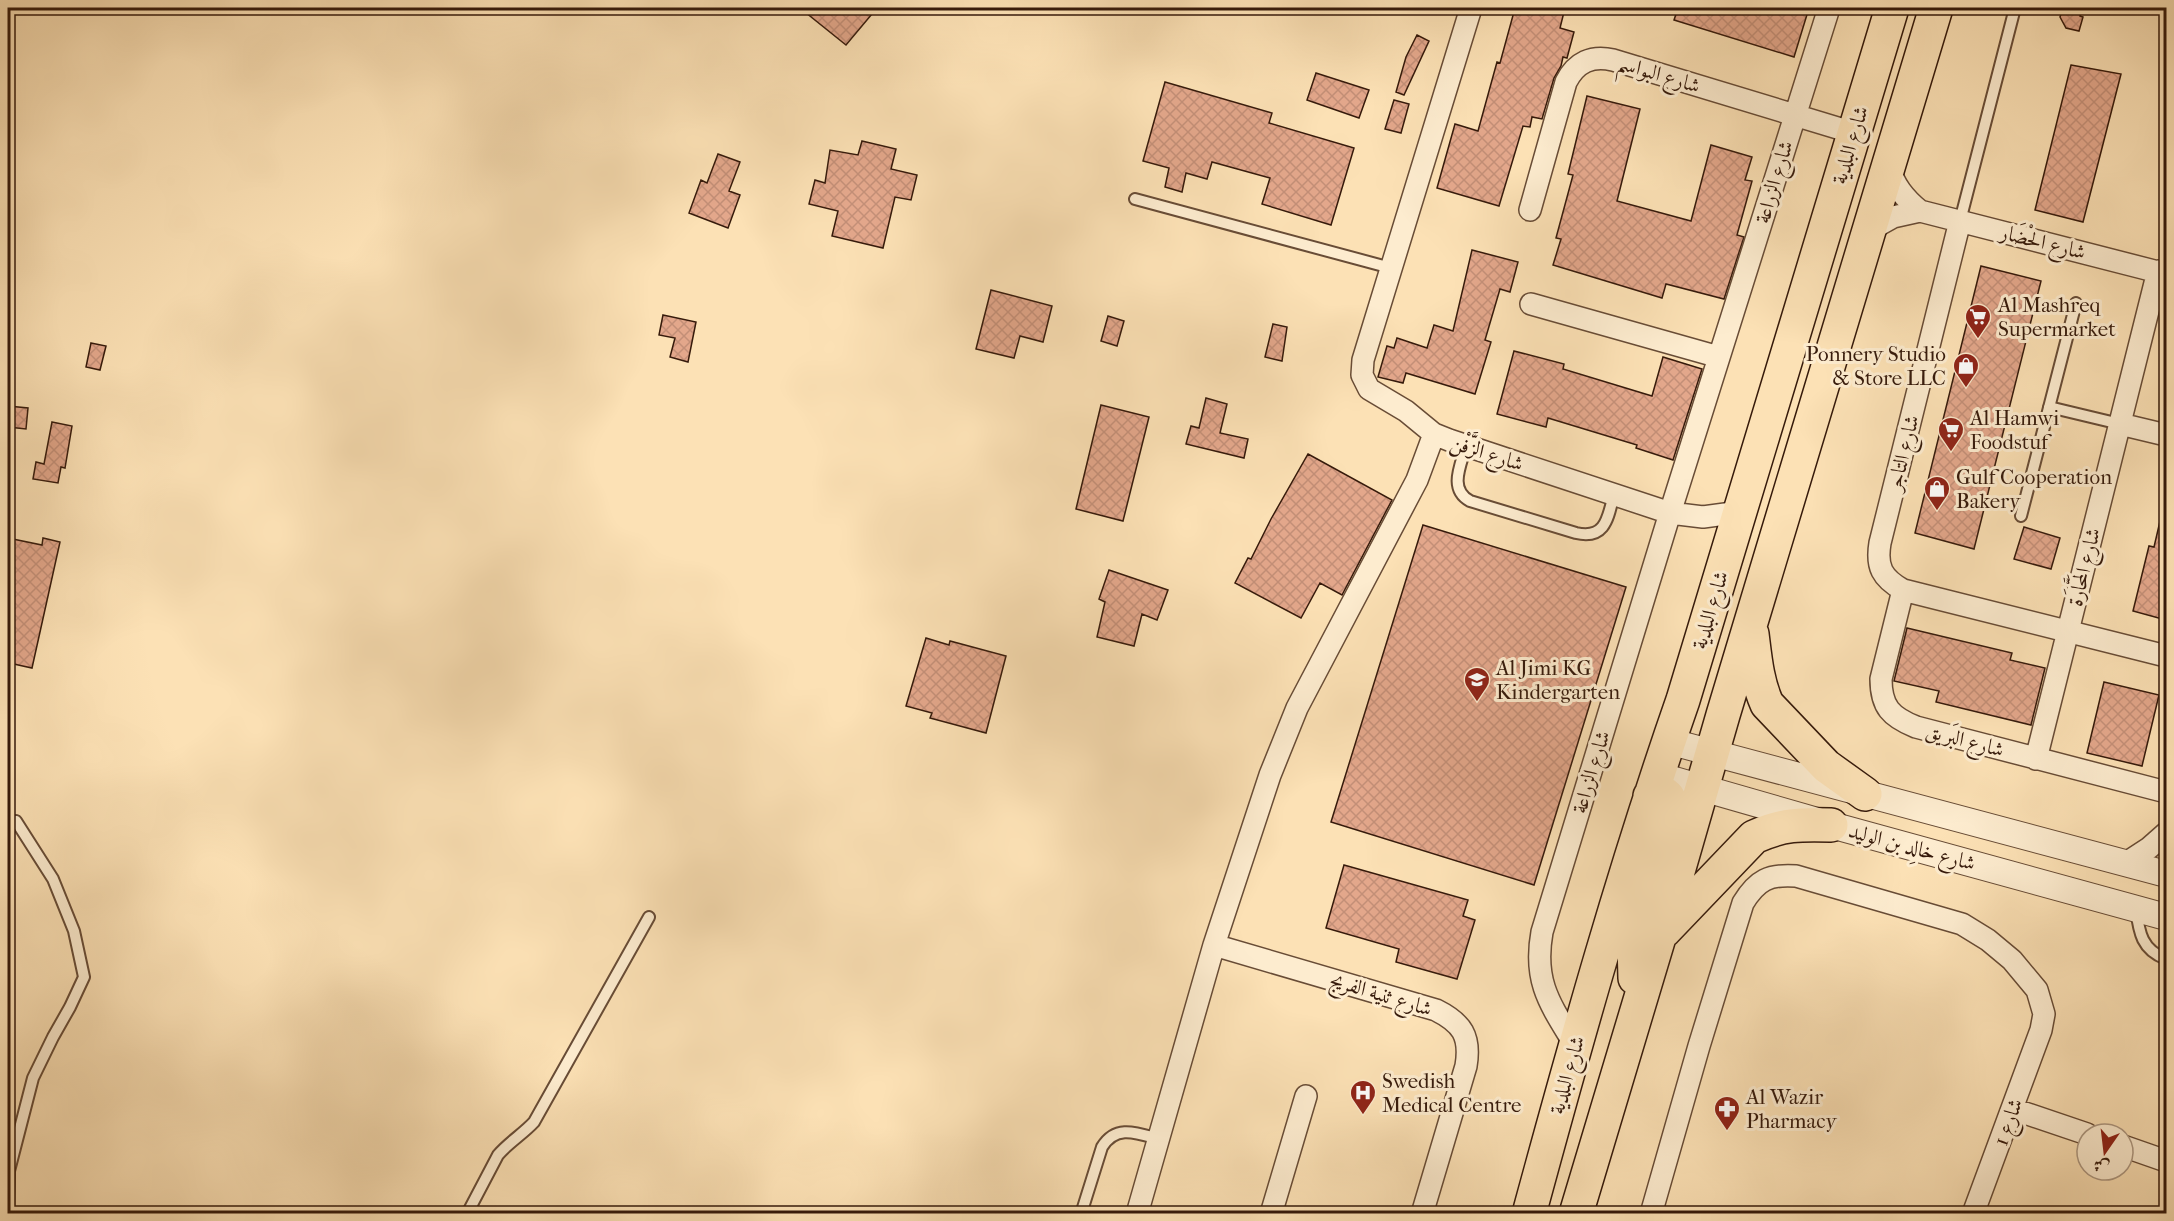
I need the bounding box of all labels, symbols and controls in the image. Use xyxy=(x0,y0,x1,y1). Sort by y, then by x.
street label: شارع البواسم xyxy=(1612,50,1703,107)
street label: شارع البلدية xyxy=(1827,103,1879,189)
street label: شارع الزراعة xyxy=(1750,138,1804,228)
street label: شارع الحْضَار xyxy=(1994,215,2089,270)
place label: Al Mashreq Supermarket xyxy=(1997,293,2116,341)
supermarket icon: Al Mashreq Supermarket xyxy=(1963,302,1993,340)
place label: Ponnery Studio & Store LLC xyxy=(1806,342,1946,390)
shop icon: Ponnery Studio & Store LLC xyxy=(1951,351,1981,389)
place label: Al Hamwi Foodstuf xyxy=(1969,406,2059,454)
street label: شارع التاجر xyxy=(1881,412,1930,497)
supermarket icon: Al Hamwi Foodstuf xyxy=(1936,415,1966,453)
street label: شارع الزَّفْن xyxy=(1446,424,1528,482)
place label: Gulf Cooperation Bakery xyxy=(1956,465,2112,513)
shop icon: Gulf Cooperation Bakery xyxy=(1922,474,1952,512)
street label: شارع المَحَّارَة xyxy=(2057,524,2111,610)
street label: شارع البلدية xyxy=(1687,568,1739,654)
place label: Al Jimi KG Kindergarten xyxy=(1495,656,1620,704)
school or university icon: Al Jimi KG Kindergarten xyxy=(1462,665,1492,703)
street label: شارع البَريق xyxy=(1922,715,2008,768)
street label: شارع الزراعة xyxy=(1567,728,1621,818)
street label: شارع خالِد بن الوليد xyxy=(1844,819,1978,881)
street label: شارع ثنية الفريج xyxy=(1325,967,1435,1027)
street label: شارع البلدية xyxy=(1544,1033,1595,1119)
place label: Swedish Medical Centre xyxy=(1382,1069,1521,1117)
hospital icon: Swedish Medical Centre xyxy=(1348,1078,1378,1116)
place label: Al Wazir Pharmacy xyxy=(1745,1085,1837,1133)
pharmacy icon: Al Wazir Pharmacy xyxy=(1712,1094,1742,1132)
street label: شارع 1 xyxy=(1988,1095,2033,1151)
north arrow xyxy=(2075,1122,2135,1182)
text: ش xyxy=(2091,1155,2111,1177)

